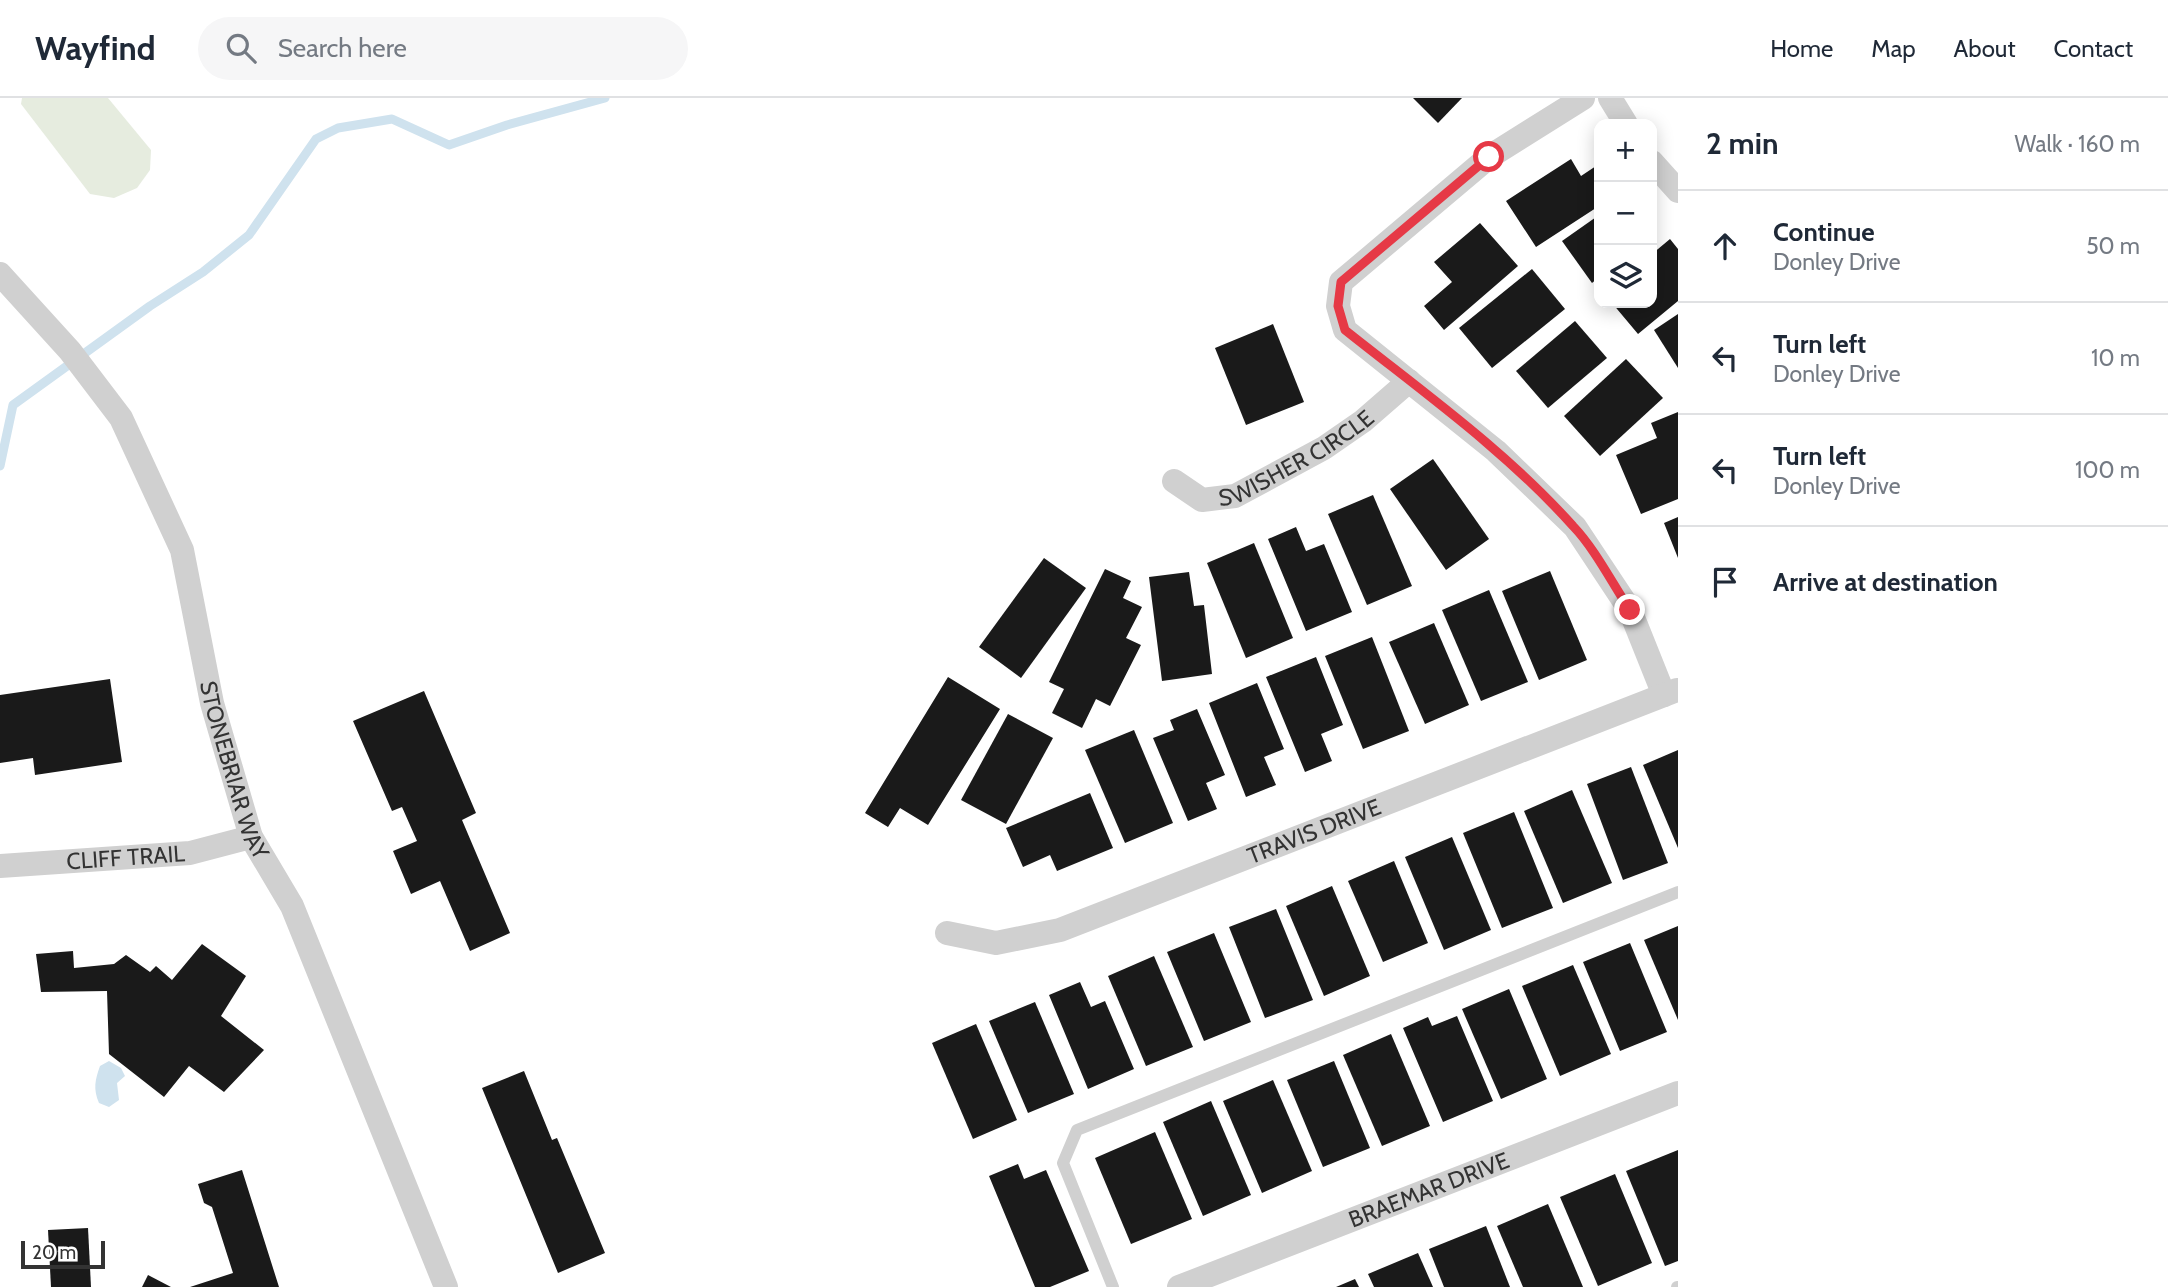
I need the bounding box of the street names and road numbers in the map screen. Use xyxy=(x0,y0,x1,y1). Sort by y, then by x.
street label: SWISHER CIRCLE xyxy=(1217,404,1380,512)
street label: STONEBRIAR WAY xyxy=(194,679,276,865)
street label: TRAVIS DRIVE xyxy=(1243,793,1385,870)
street label: CLIFF TRAIL xyxy=(66,839,186,875)
street label: BRAEMAR DRIVE xyxy=(1345,1146,1513,1234)

